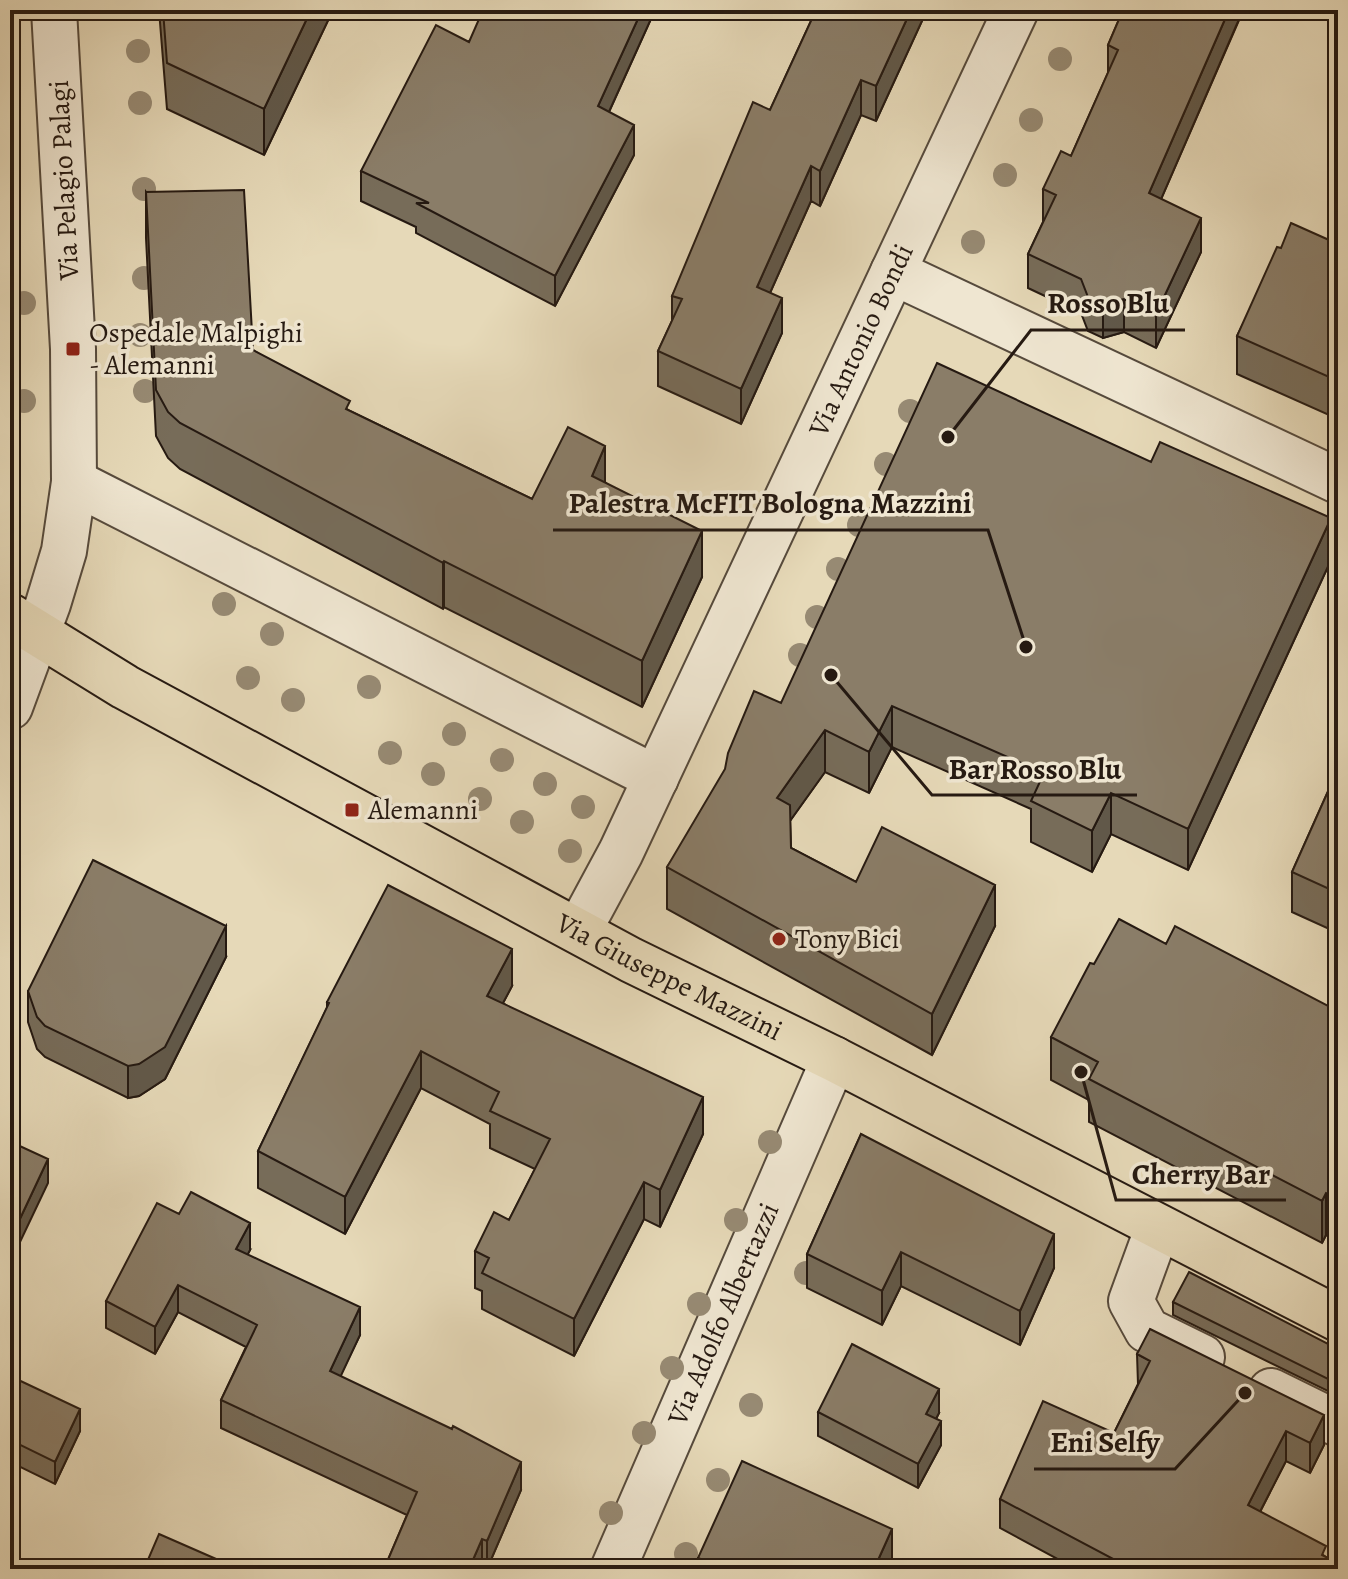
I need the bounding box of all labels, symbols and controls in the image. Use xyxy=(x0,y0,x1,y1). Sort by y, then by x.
street label: Via Pelagio Palagi xyxy=(40,79,88,282)
street label: Via Antonio Bondi xyxy=(799,238,923,443)
callout: Rosso Blu xyxy=(1031,276,1185,330)
text: Rosso Blu xyxy=(1047,283,1170,323)
place label: Ospedale Malpighi - Alemanni xyxy=(89,314,303,384)
marker: Ospedale Malpighi - Alemanni xyxy=(64,340,82,358)
callout: Palestra McFIT Bologna Mazzini xyxy=(553,476,988,530)
text: Palestra McFIT Bologna Mazzini xyxy=(568,483,972,523)
callout: Bar Rosso Blu xyxy=(932,741,1137,795)
text: Bar Rosso Blu xyxy=(949,749,1122,789)
place label: Alemanni xyxy=(367,791,478,829)
marker: Alemanni xyxy=(343,801,361,819)
street label: Via Giuseppe Mazzini xyxy=(549,904,789,1050)
place label: Tony Bici xyxy=(795,920,900,958)
marker: Tony Bici xyxy=(770,930,788,948)
callout: Cherry Bar xyxy=(1116,1146,1286,1200)
text: Cherry Bar xyxy=(1132,1154,1270,1194)
street label: Via Adolfo Albertazzi xyxy=(658,1197,788,1432)
callout: Eni Selfy xyxy=(1034,1415,1175,1469)
text: Eni Selfy xyxy=(1050,1422,1161,1462)

